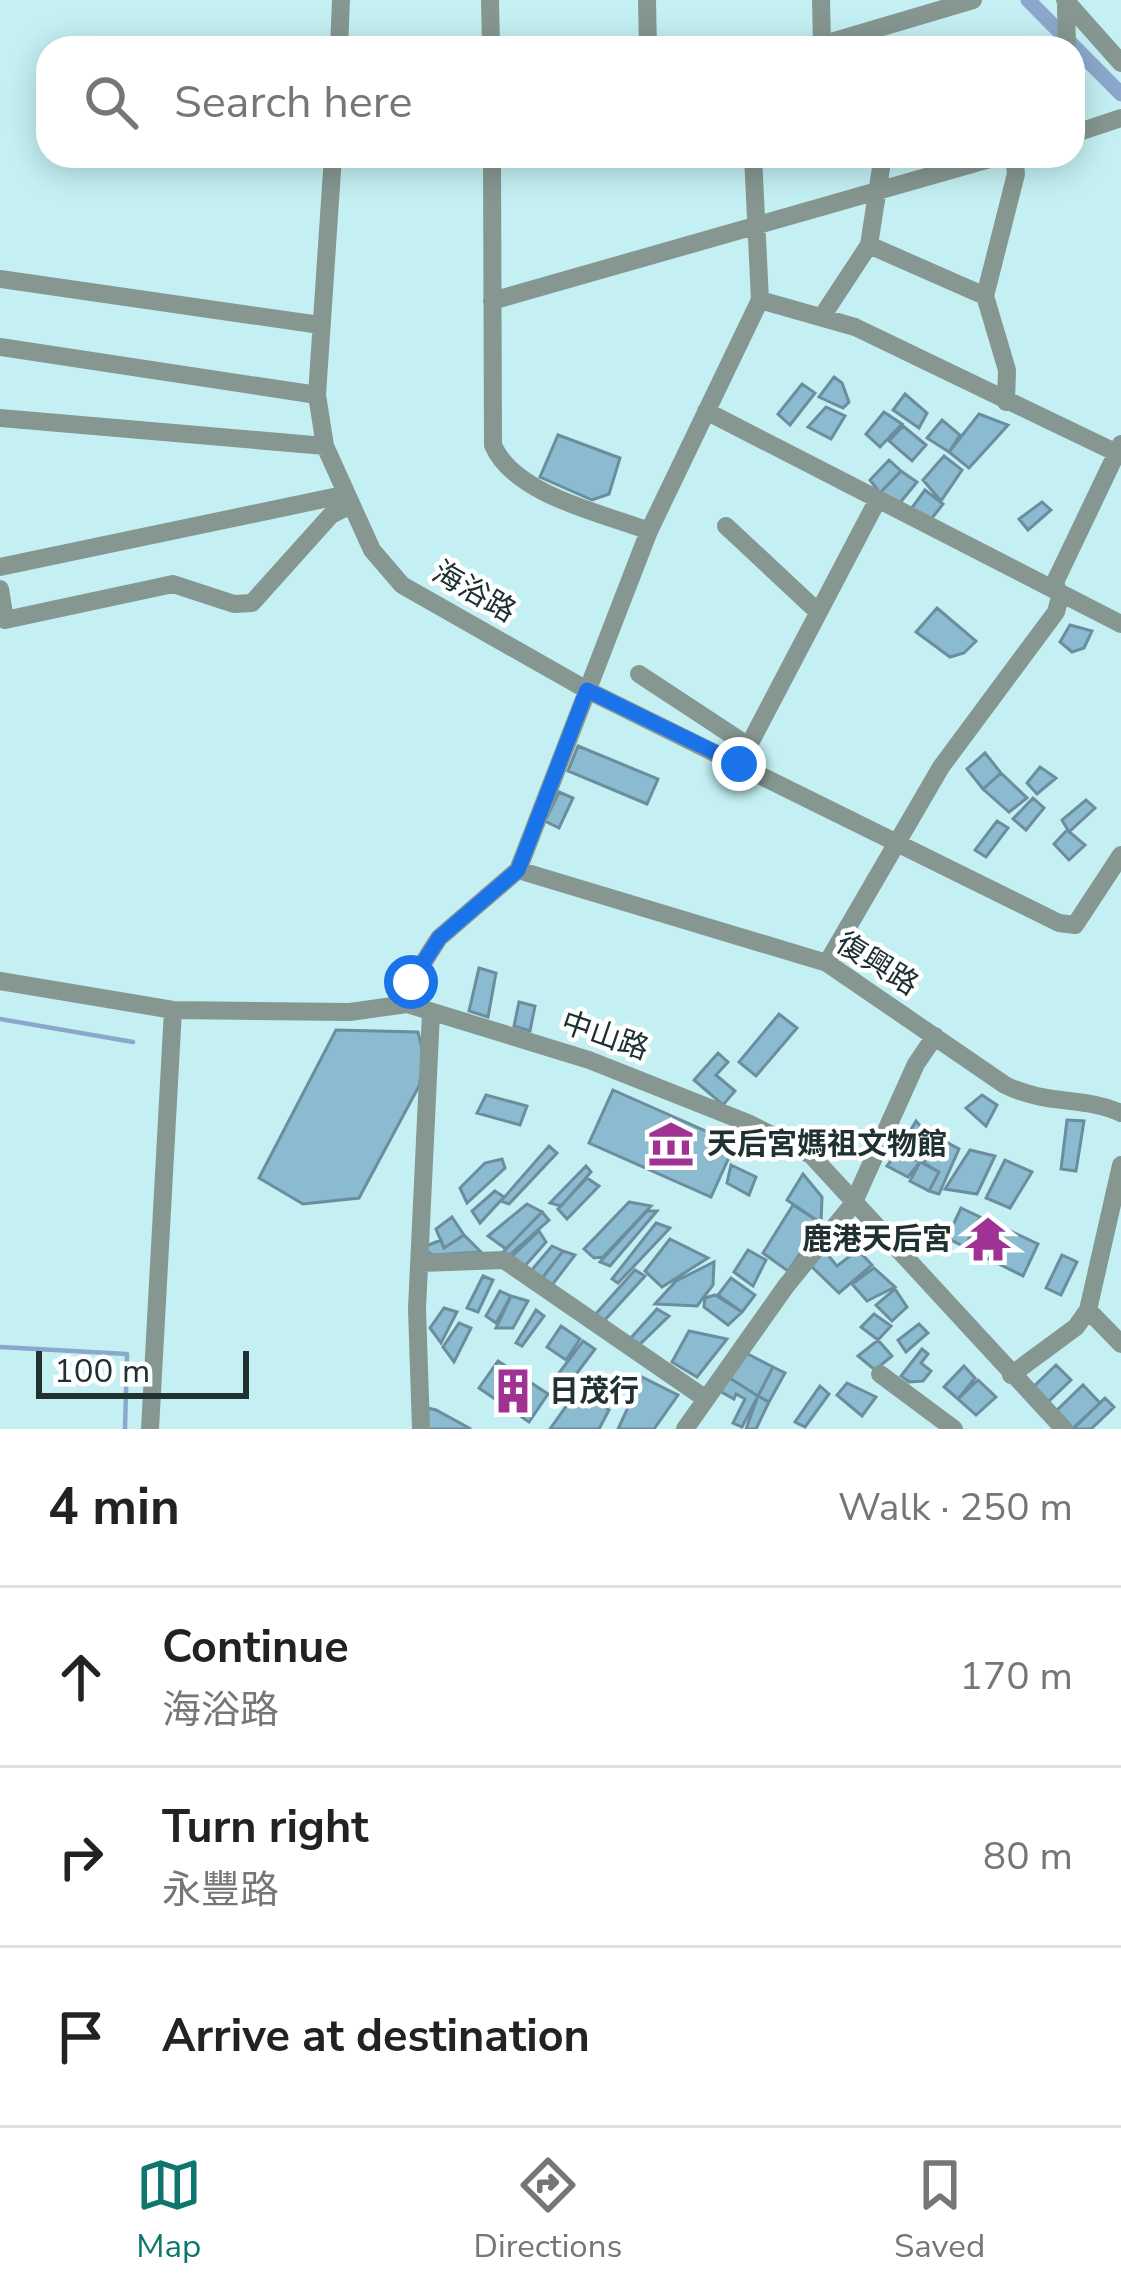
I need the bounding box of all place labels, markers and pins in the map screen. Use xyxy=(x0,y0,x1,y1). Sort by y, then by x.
museum icon: 天后宮媽祖文物館 xyxy=(646,1119,696,1169)
place label: 天后宮媽祖文物館 xyxy=(707,1124,947,1165)
temple icon: 鹿港天后宮 xyxy=(963,1214,1013,1264)
place label: 鹿港天后宮 xyxy=(802,1219,952,1260)
building icon: 日茂行 xyxy=(488,1366,538,1416)
place label: 日茂行 xyxy=(549,1371,639,1412)

